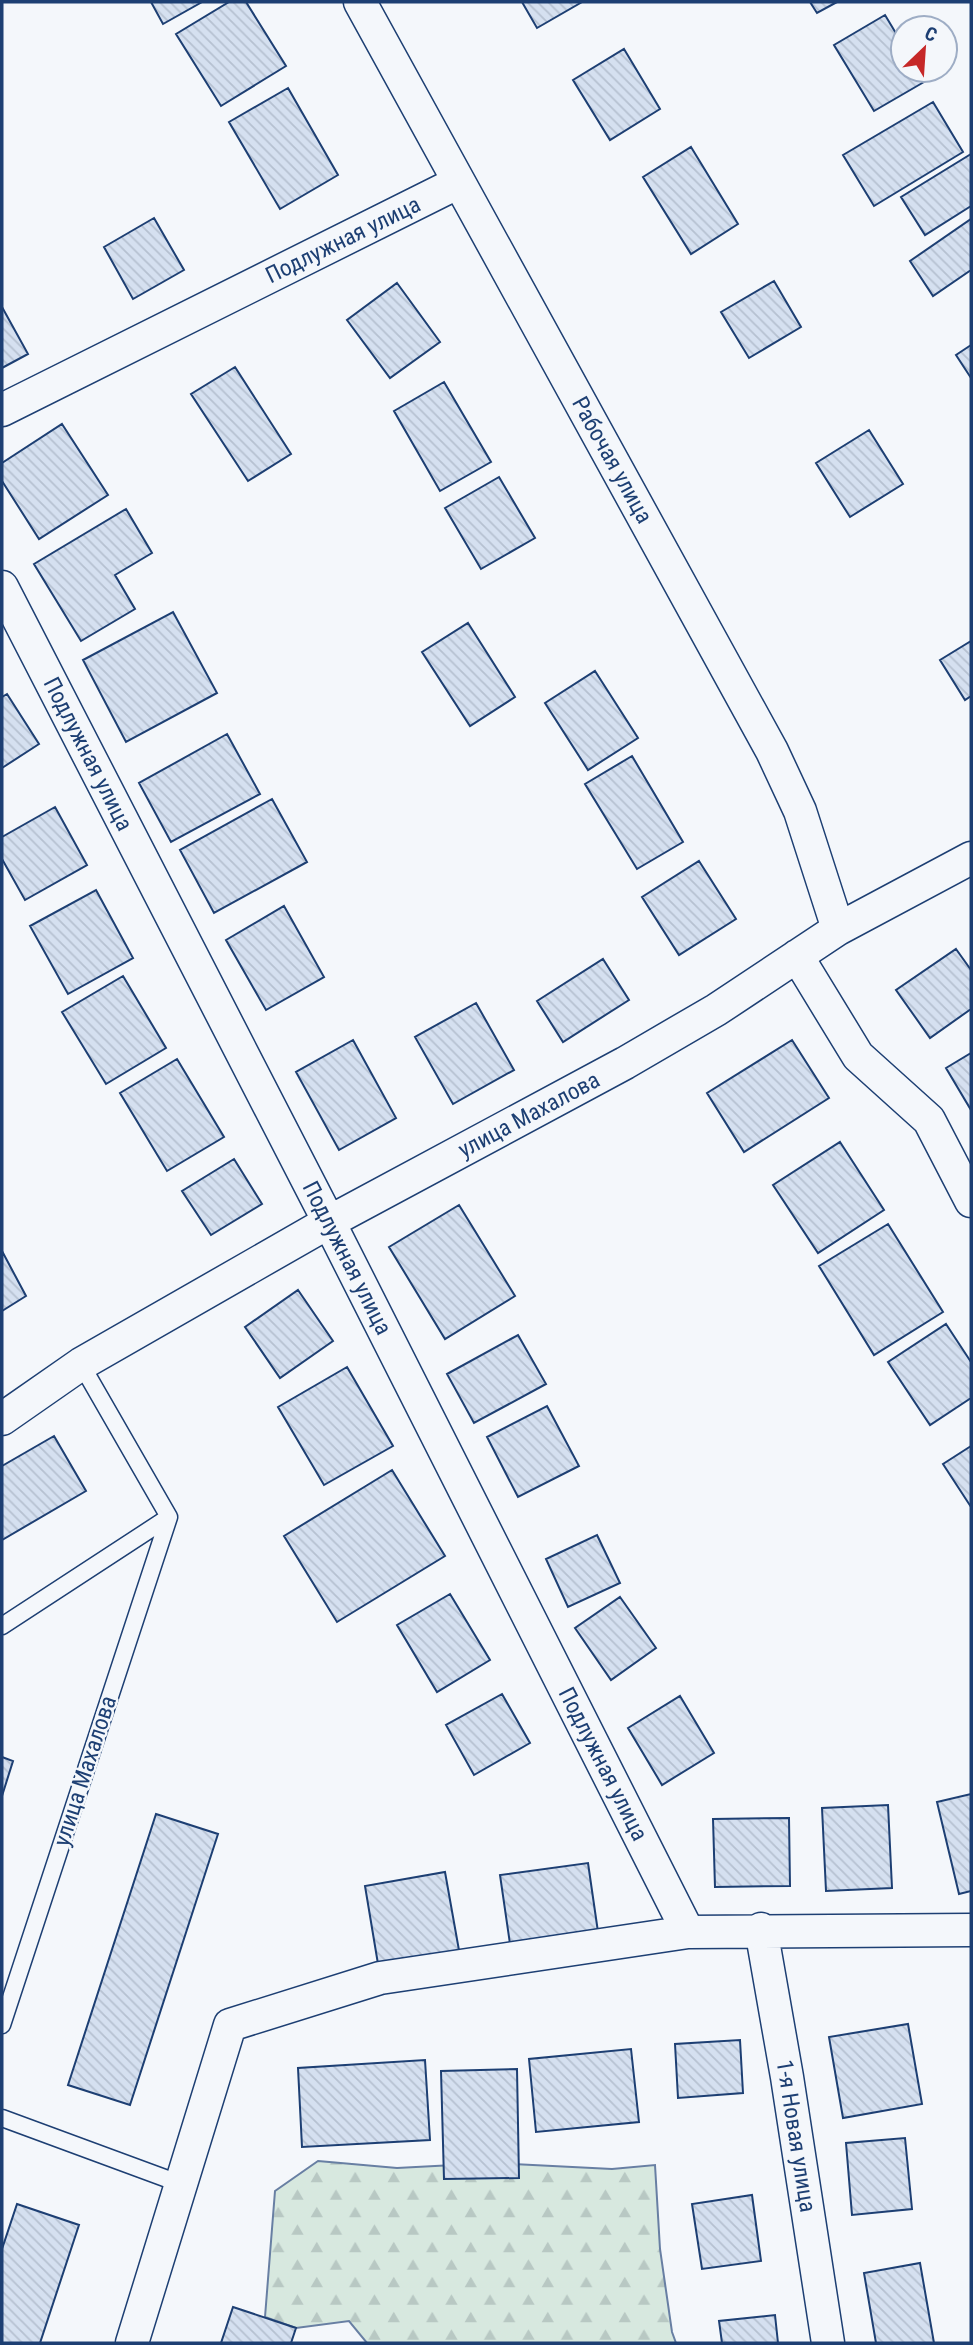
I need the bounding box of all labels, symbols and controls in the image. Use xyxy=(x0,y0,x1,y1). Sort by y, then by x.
north arrow xyxy=(889,14,959,84)
text: С xyxy=(921,21,941,47)
street label: Подлужная улица xyxy=(261,191,425,289)
street label: Рабочая улица xyxy=(566,392,658,528)
street label: Подлужная улица xyxy=(38,673,138,835)
street label: улица Махалова xyxy=(454,1066,604,1164)
street label: Подлужная улица xyxy=(297,1177,397,1339)
street label: Подлужная улица xyxy=(553,1683,653,1845)
street label: улица Махалова xyxy=(48,1692,122,1850)
street label: 1-я Новая улица xyxy=(771,2058,821,2214)

